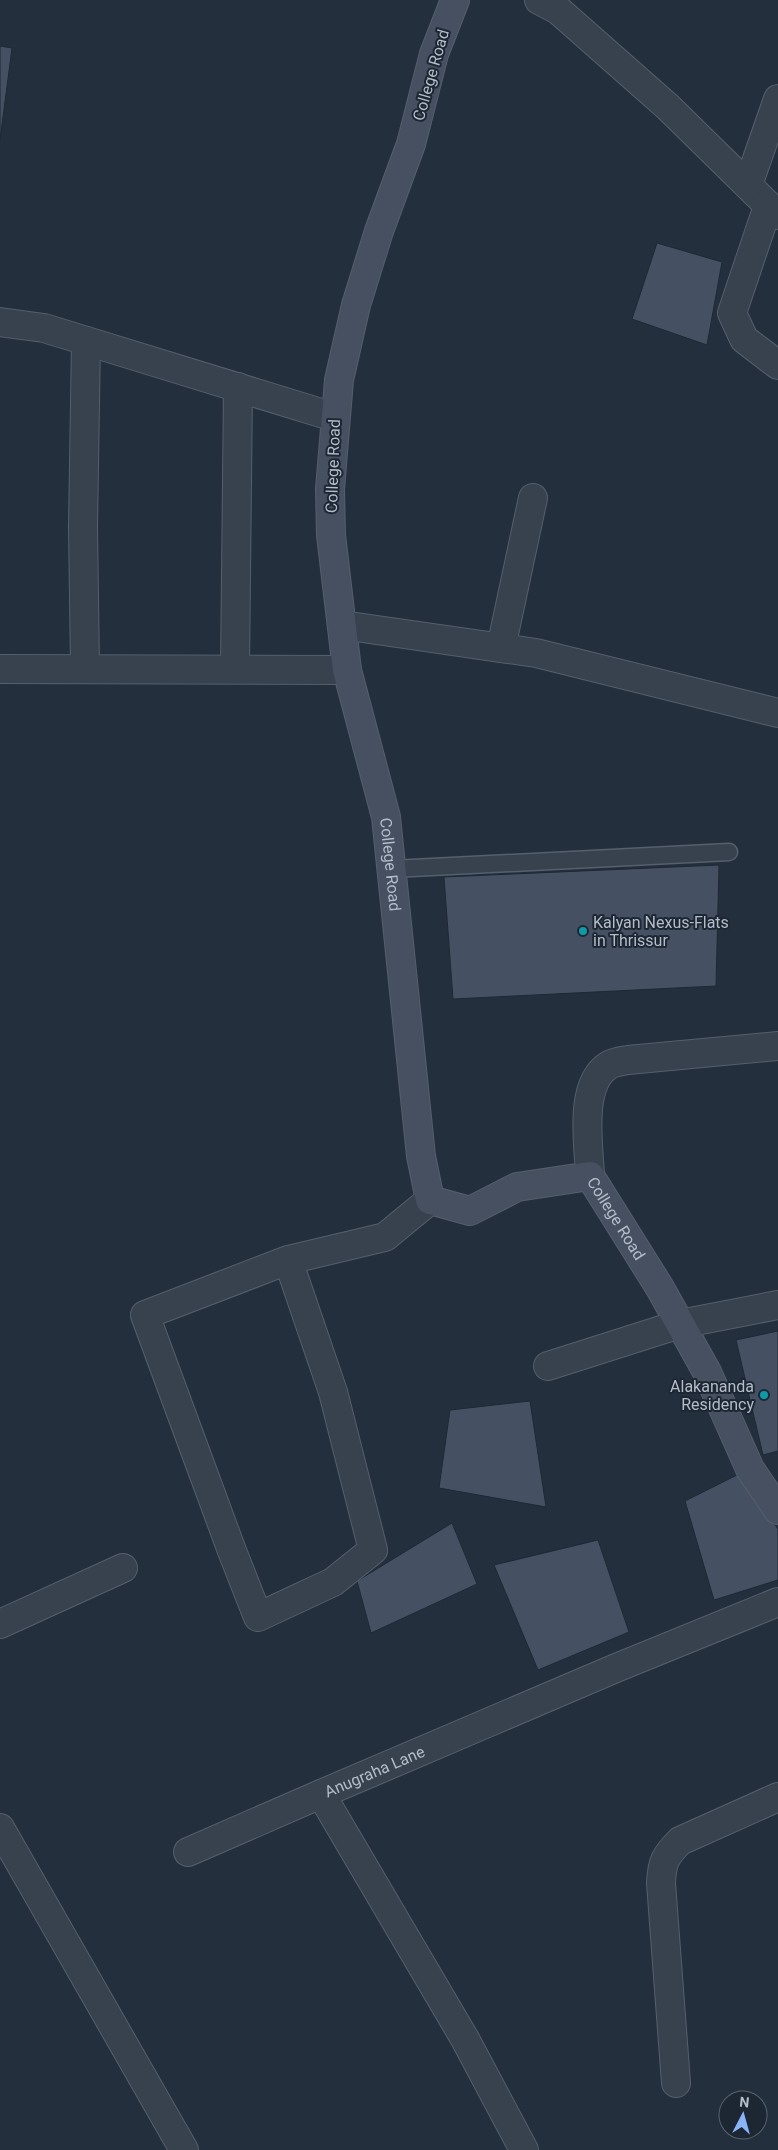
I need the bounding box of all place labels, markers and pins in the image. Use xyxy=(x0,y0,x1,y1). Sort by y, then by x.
place label: Kalyan Nexus-Flats in Thrissur xyxy=(593,913,729,950)
marker: Kalyan Nexus-Flats in Thrissur xyxy=(577,925,589,937)
place label: Alakananda Residency xyxy=(670,1377,754,1414)
marker: Alakananda Residency xyxy=(758,1389,770,1401)

